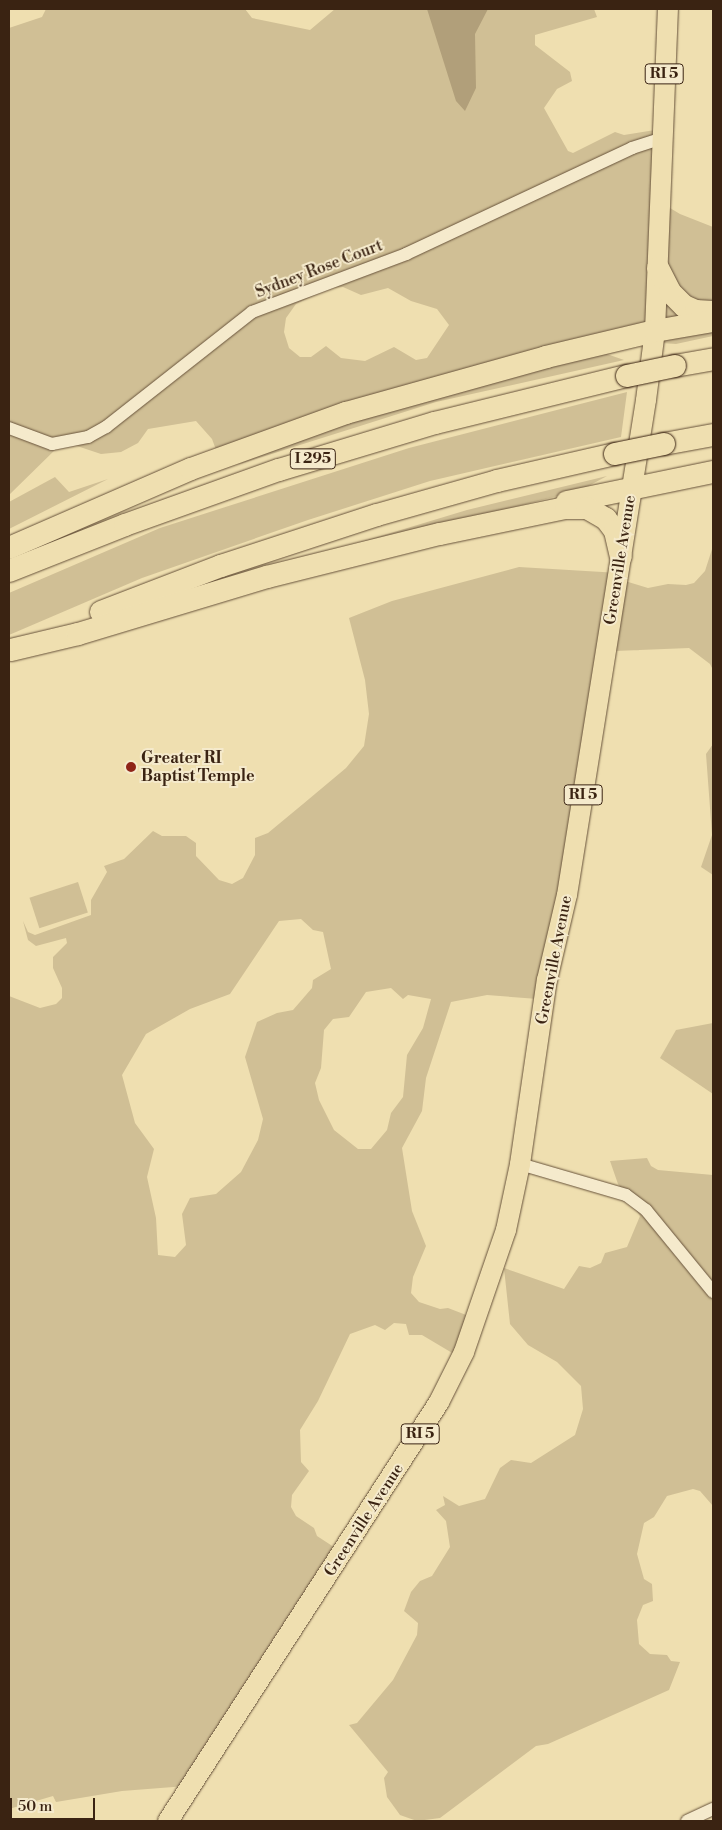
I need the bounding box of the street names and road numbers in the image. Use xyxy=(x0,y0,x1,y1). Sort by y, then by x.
road number: RI 5 xyxy=(644,62,684,86)
street label: Sydney Rose Court xyxy=(253,236,385,302)
road number: I 295 xyxy=(289,446,337,472)
street label: Greenville Avenue xyxy=(600,494,640,626)
road number: RI 5 xyxy=(563,782,603,808)
street label: Greenville Avenue xyxy=(532,894,576,1026)
road number: RI 5 xyxy=(400,1422,440,1446)
street label: Greenville Avenue xyxy=(320,1460,408,1580)

